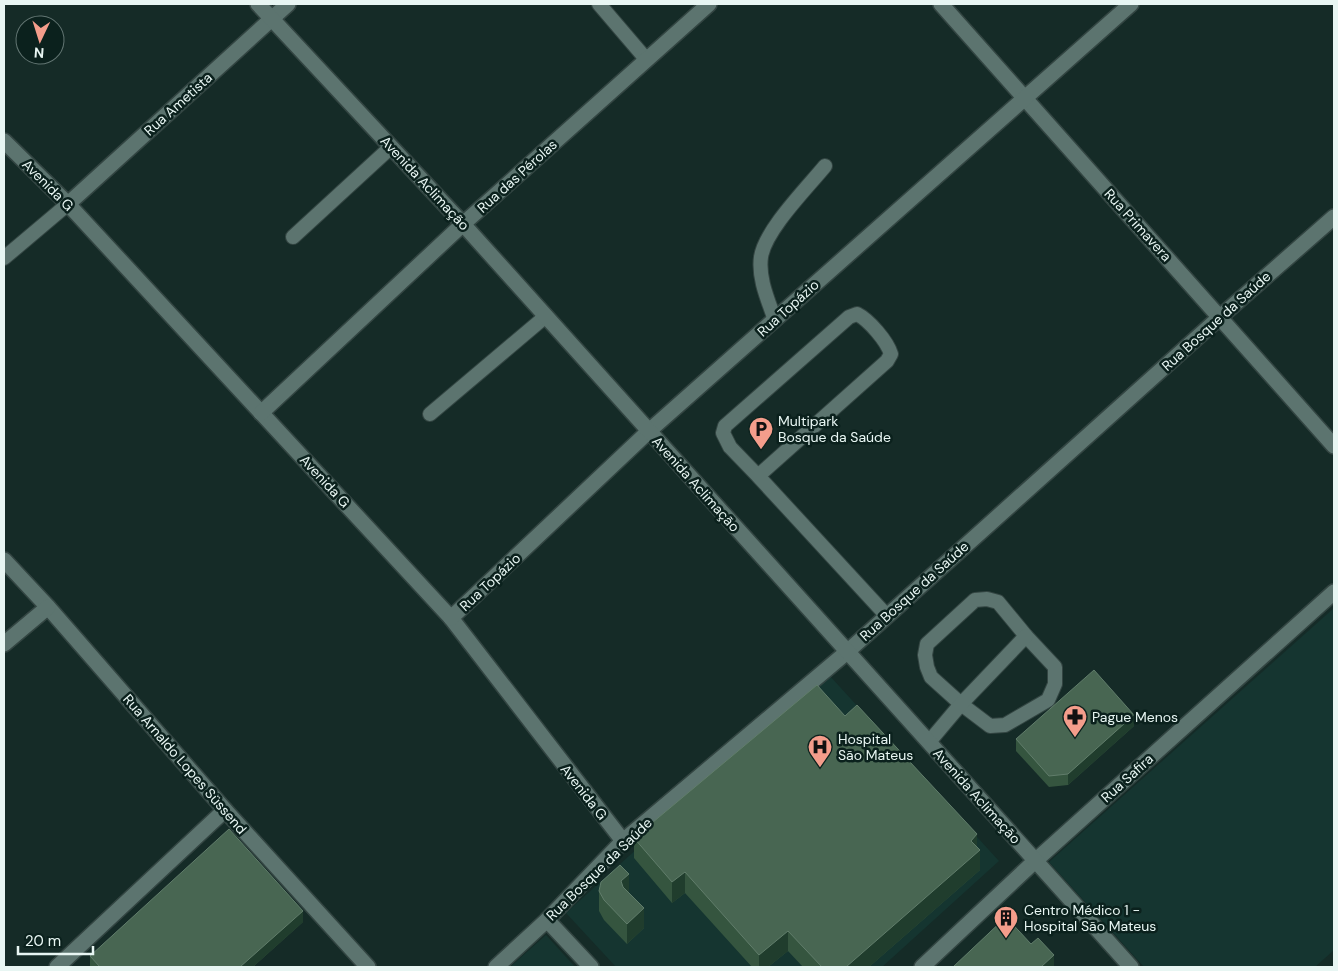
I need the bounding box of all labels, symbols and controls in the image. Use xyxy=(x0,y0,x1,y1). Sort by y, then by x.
north arrow xyxy=(15,15,65,65)
text: N xyxy=(33,44,45,62)
street label: Rua Ametista xyxy=(140,69,216,139)
street label: Avenida Aclimação xyxy=(377,132,473,234)
street label: Rua das Pérolas xyxy=(473,135,561,217)
street label: Avenida G xyxy=(18,155,78,215)
street label: Rua Primavera xyxy=(1101,185,1175,265)
street label: Rua Bosque da Saúde xyxy=(1158,267,1274,375)
street label: Rua Topázio xyxy=(753,276,823,340)
place label: Multipark Bosque da Saúde xyxy=(778,412,891,446)
parking icon: Multipark Bosque da Saúde xyxy=(748,416,774,450)
street label: Avenida Aclimação xyxy=(648,432,744,536)
street label: Avenida G xyxy=(296,451,354,511)
street label: Rua Bosque da Saúde xyxy=(856,537,972,645)
street label: Rua Topázio xyxy=(456,549,524,615)
street label: Rua Arnaldo Lopes Süssend xyxy=(119,690,251,838)
pharmacy icon: Pague Menos xyxy=(1062,704,1088,738)
place label: Pague Menos xyxy=(1092,708,1178,726)
place label: Hospital São Mateus xyxy=(838,730,913,764)
hospital icon: Hospital São Mateus xyxy=(807,734,833,768)
street label: Avenida Aclimação xyxy=(929,744,1025,848)
street label: Rua Safira xyxy=(1097,750,1157,806)
street label: Avenida G xyxy=(557,761,611,823)
street label: Rua Bosque da Saúde xyxy=(542,814,656,924)
place label: Centro Médico 1 - Hospital São Mateus xyxy=(1024,901,1156,935)
building icon: Centro Médico 1 - Hospital São Mateus xyxy=(993,905,1019,939)
scale bar xyxy=(18,924,92,956)
text: 20 m xyxy=(25,931,61,951)

